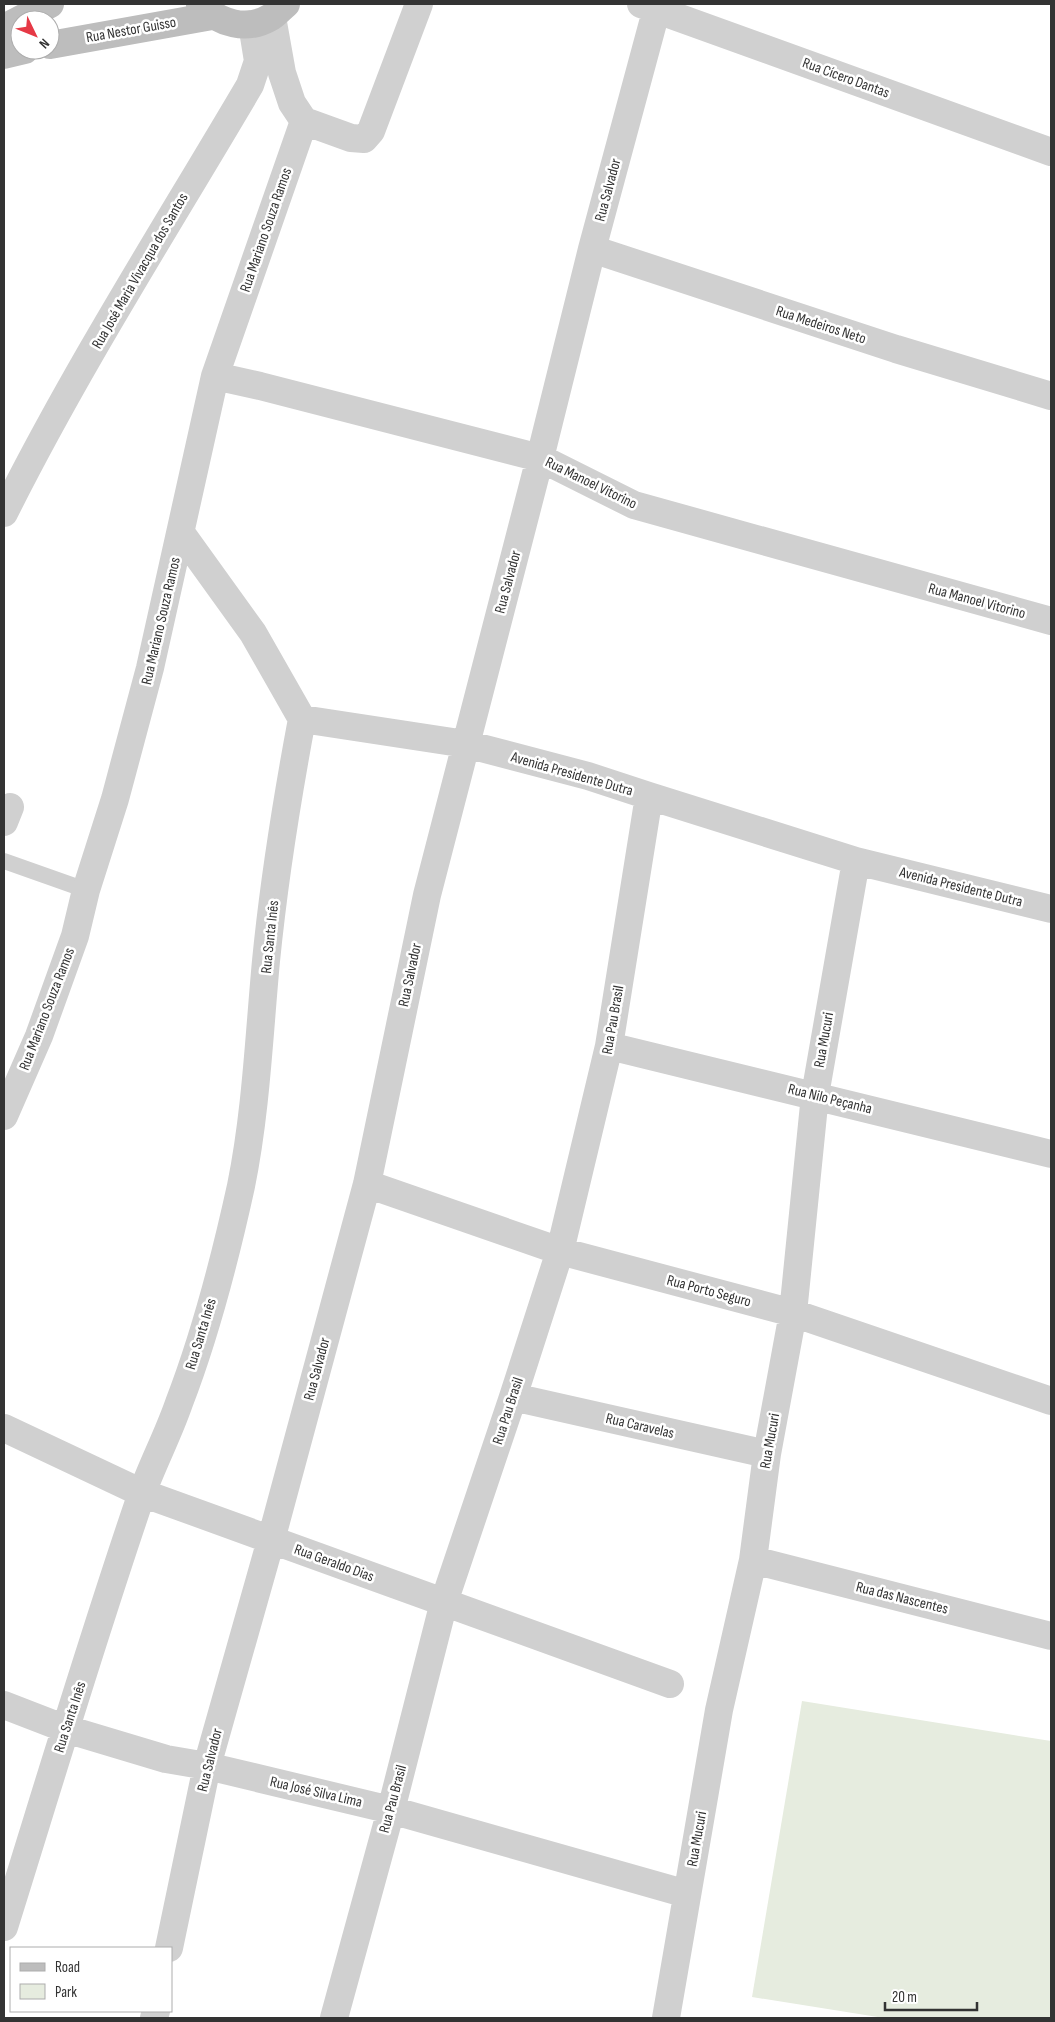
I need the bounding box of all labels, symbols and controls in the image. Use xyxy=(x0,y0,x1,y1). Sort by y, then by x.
north arrow xyxy=(10,10,60,60)
street label: Rua Nestor Guisso xyxy=(84,13,178,47)
text: N xyxy=(35,35,53,52)
street label: Rua Cícero Dantas xyxy=(800,53,892,103)
street label: Rua Salvador xyxy=(590,156,626,224)
street label: Rua Mariano Souza Ramos xyxy=(236,165,296,295)
street label: Rua José Maria Vivacqua dos Santos xyxy=(88,190,192,352)
street label: Rua Medeiros Neto xyxy=(773,301,869,349)
street label: Rua Manoel Vitorino xyxy=(542,453,640,513)
street label: Rua Salvador xyxy=(490,548,526,616)
street label: Rua Mariano Souza Ramos xyxy=(137,555,185,687)
street label: Rua Manoel Vitorino xyxy=(926,579,1028,623)
street label: Avenida Presidente Dutra xyxy=(508,747,635,801)
street label: Avenida Presidente Dutra xyxy=(897,862,1025,912)
street label: Rua Santa Inês xyxy=(257,899,283,975)
street label: Rua Salvador xyxy=(394,941,426,1009)
street label: Rua Mariano Souza Ramos xyxy=(15,945,79,1073)
street label: Rua Pau Brasil xyxy=(598,984,628,1056)
street label: Rua Mucuri xyxy=(810,1011,838,1069)
street label: Rua Nilo Peçanha xyxy=(786,1079,874,1119)
street label: Rua Porto Seguro xyxy=(665,1271,753,1311)
street label: Rua Santa Inês xyxy=(181,1296,221,1372)
street label: Rua Salvador xyxy=(299,1335,335,1403)
street label: Rua Pau Brasil xyxy=(488,1375,528,1447)
street label: Rua Caravelas xyxy=(604,1409,676,1443)
street label: Rua Mucuri xyxy=(756,1412,784,1470)
street label: Rua Geraldo Dias xyxy=(291,1540,377,1586)
street label: Rua das Nascentes xyxy=(854,1577,950,1619)
street label: Rua Santa Inês xyxy=(50,1679,90,1755)
street label: Rua Salvador xyxy=(193,1726,227,1794)
street label: Rua Pau Brasil xyxy=(375,1763,411,1835)
street label: Rua José Silva Lima xyxy=(268,1772,364,1812)
street label: Rua Mucuri xyxy=(683,1810,711,1868)
legend xyxy=(10,1947,172,2012)
text: Road xyxy=(55,1958,80,1977)
scale bar xyxy=(885,1980,978,2012)
text: Park xyxy=(55,1983,77,2002)
text: 20 m xyxy=(892,1988,917,2007)

